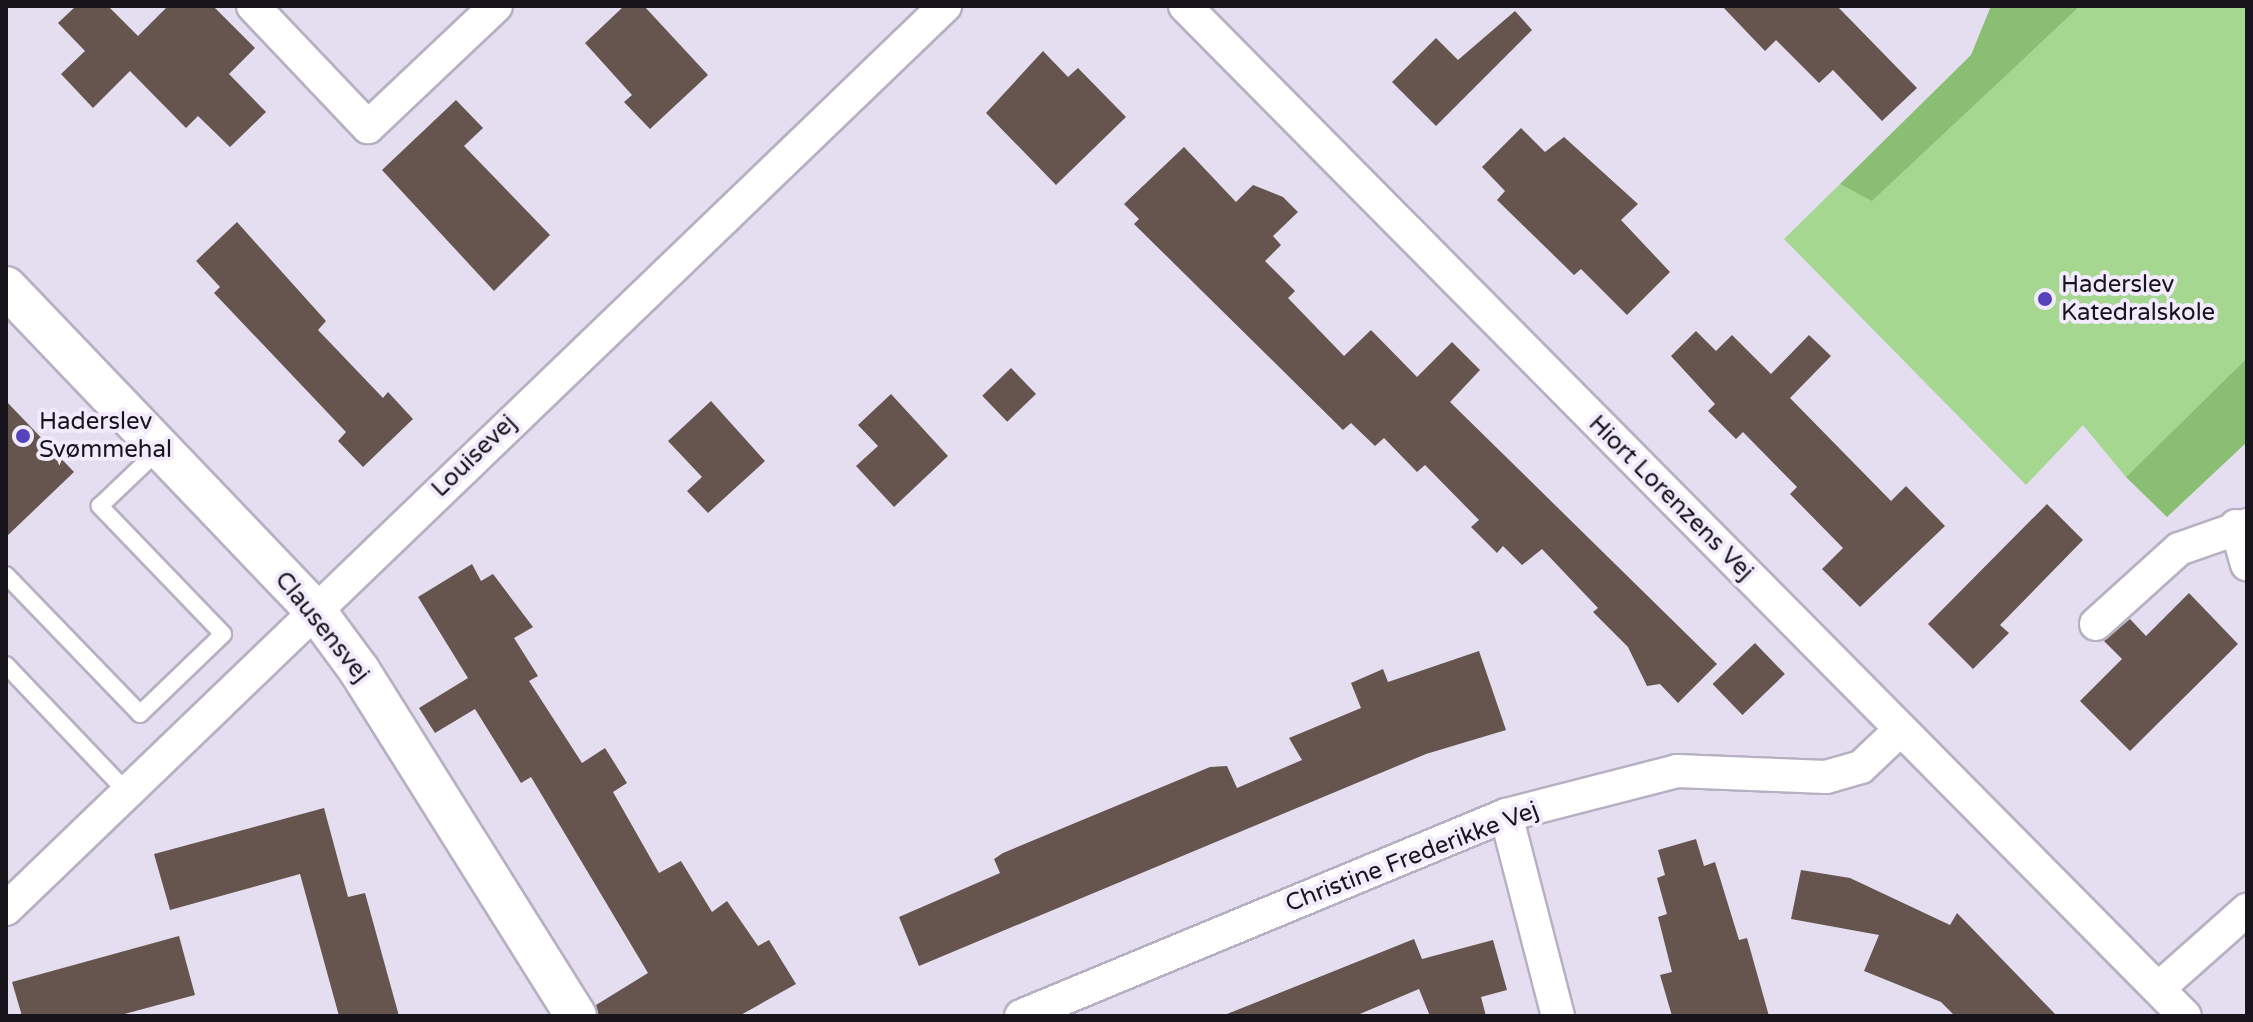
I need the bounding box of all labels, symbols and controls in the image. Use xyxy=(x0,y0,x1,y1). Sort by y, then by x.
place label: Haderslev Katedralskole xyxy=(2061,271,2215,327)
marker: Haderslev Katedralskole xyxy=(2036,290,2054,308)
place label: Haderslev Svømmehal xyxy=(39,408,172,464)
street label: Louisevej xyxy=(426,409,522,503)
street label: Hiort Lorenzens Vej xyxy=(1583,410,1759,586)
marker: Haderslev Svømmehal xyxy=(14,427,32,445)
street label: Clausensvej xyxy=(269,566,375,688)
street label: Christine Frederikke Vej xyxy=(1282,795,1542,919)

